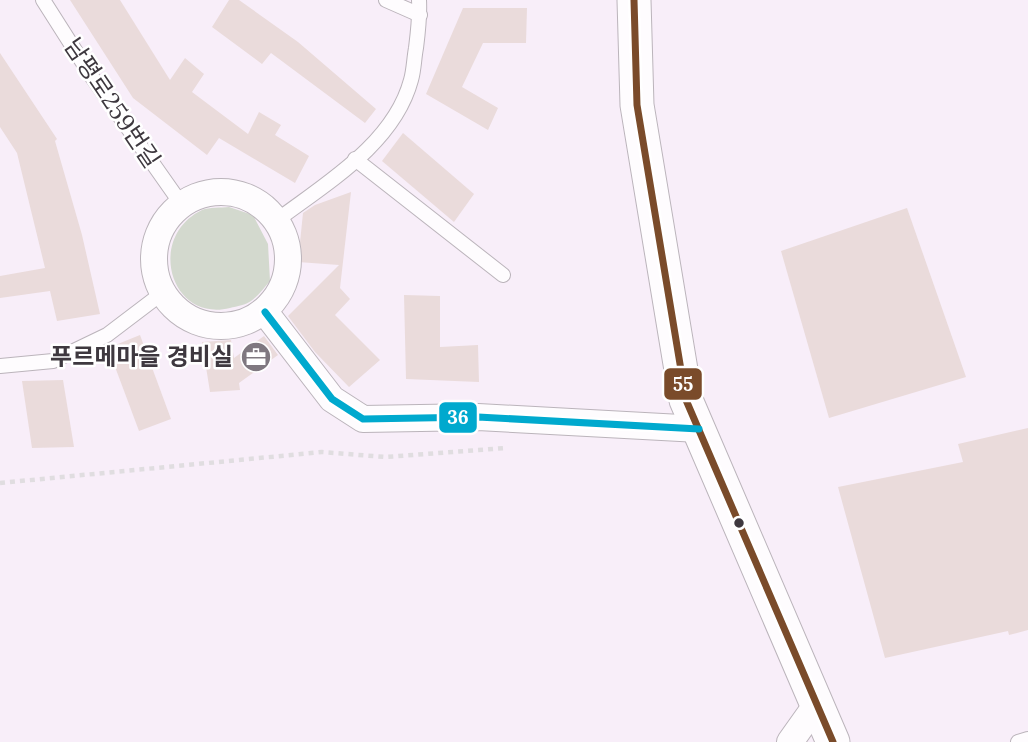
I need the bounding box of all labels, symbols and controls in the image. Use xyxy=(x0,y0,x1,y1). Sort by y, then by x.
street label: 남평로259번길 xyxy=(58,32,167,174)
office icon: 푸르메마을 경비실 xyxy=(239,340,273,374)
place label: 푸르메마을 경비실 xyxy=(50,341,233,372)
line badge: 55 xyxy=(663,367,703,401)
text: 55 xyxy=(673,372,693,396)
line badge: 36 xyxy=(438,401,478,434)
text: 36 xyxy=(447,405,469,429)
unlabelled marker xyxy=(732,516,746,530)

